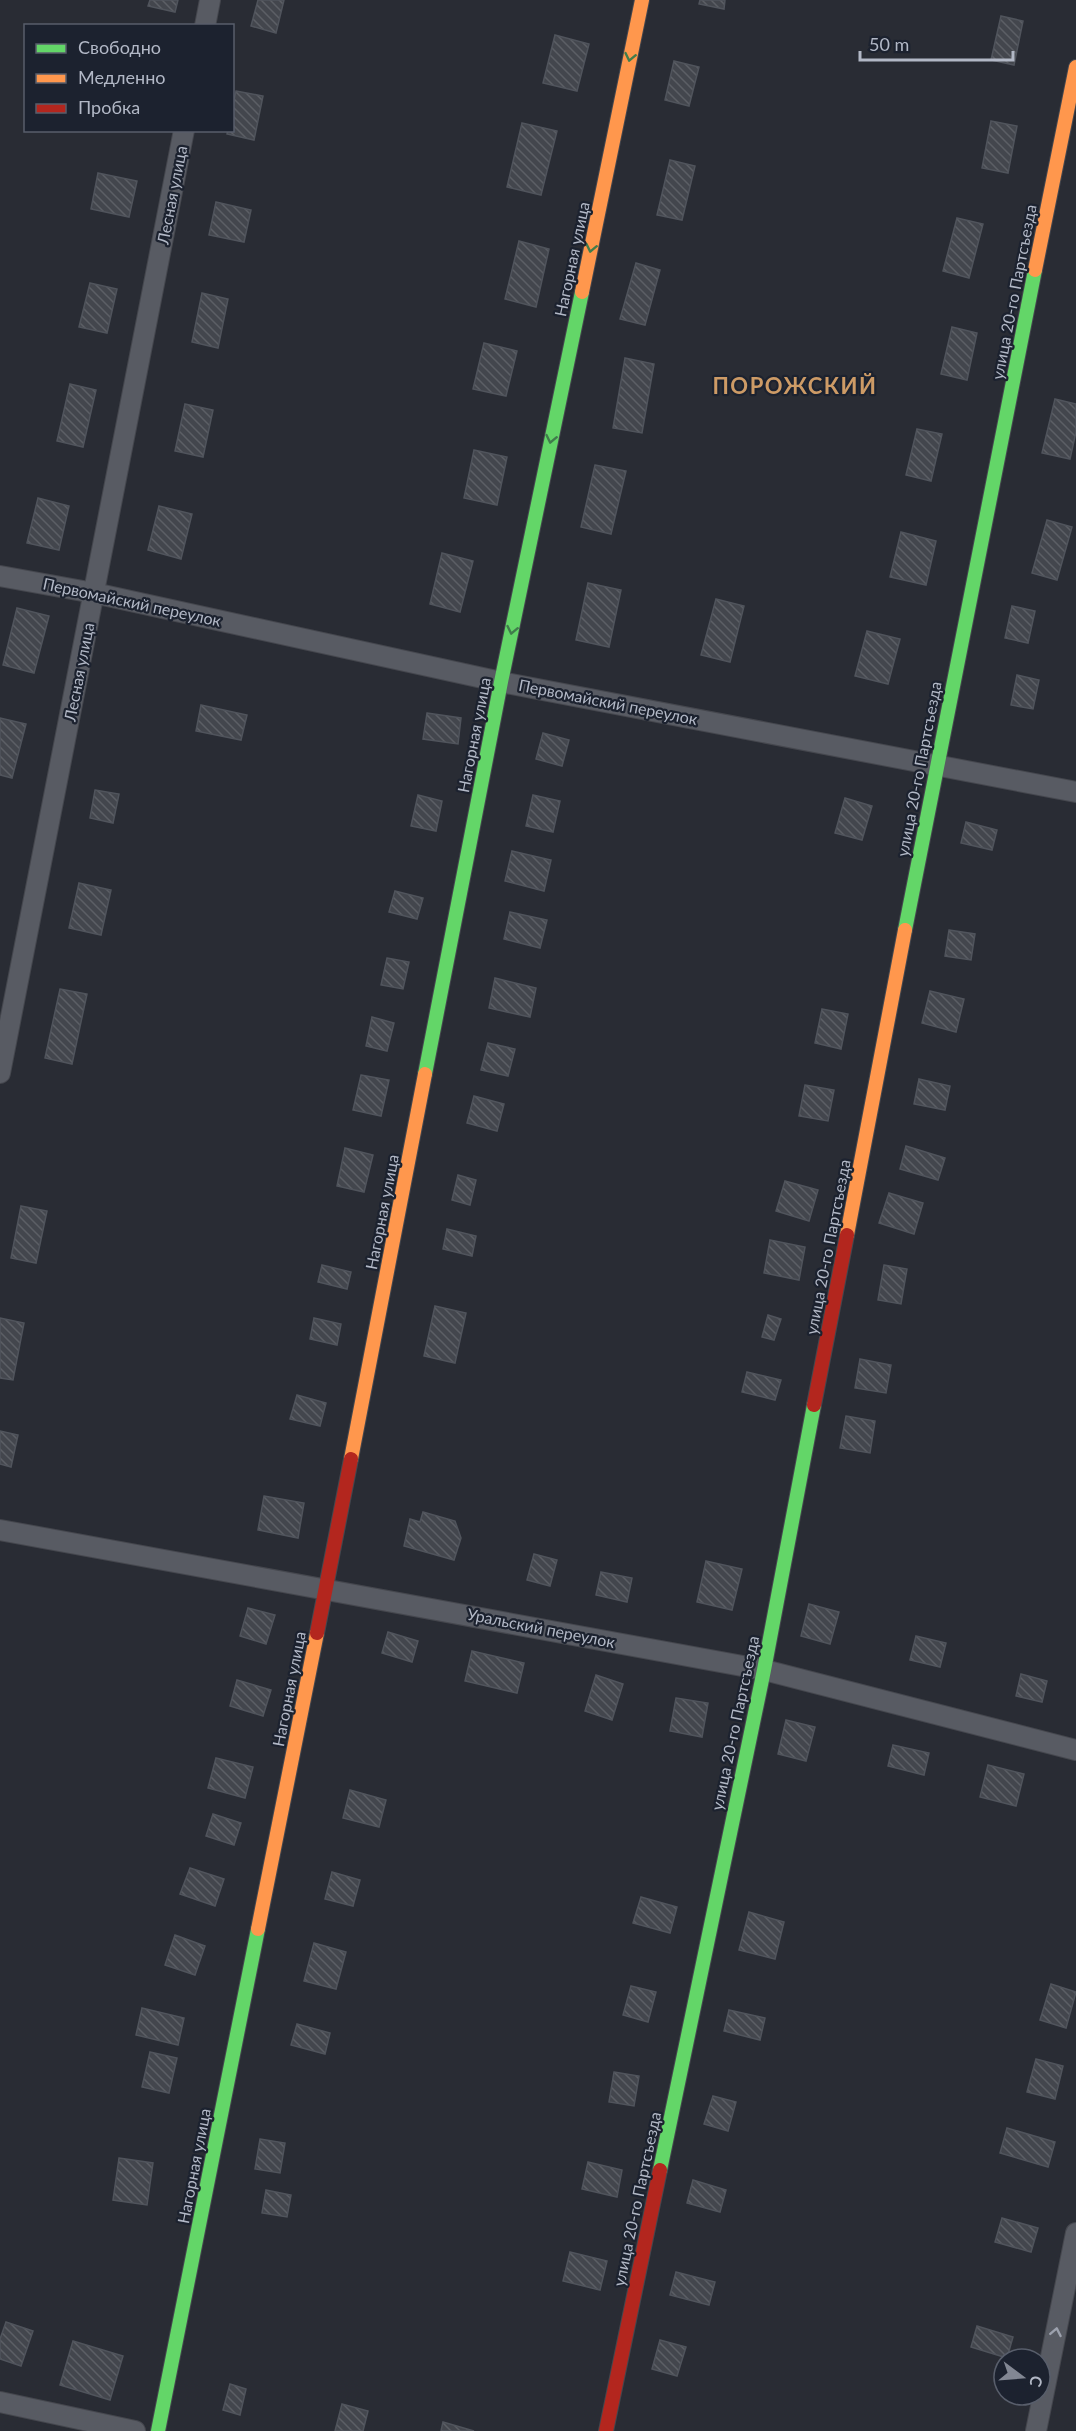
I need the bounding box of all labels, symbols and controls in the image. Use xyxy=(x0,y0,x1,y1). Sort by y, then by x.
legend xyxy=(24,24,234,132)
scale bar xyxy=(860,24,1013,62)
text: 50 m xyxy=(869,33,909,55)
text: Свободно xyxy=(78,36,161,58)
one-way arrow xyxy=(624,52,637,62)
text: Медленно xyxy=(78,66,166,88)
text: Пробка xyxy=(78,96,140,118)
street label: Лесная улица xyxy=(152,144,190,247)
street label: Нагорная улица xyxy=(550,200,593,318)
street label: улица 20-го Партсъезда xyxy=(987,203,1040,381)
one-way arrow xyxy=(585,243,598,253)
district label: ПОРОЖСКИЙ xyxy=(712,372,878,399)
one-way arrow xyxy=(545,434,558,444)
street label: Первомайский переулок xyxy=(41,573,224,630)
street label: Лесная улица xyxy=(59,621,97,724)
one-way arrow xyxy=(506,625,519,635)
street label: Первомайский переулок xyxy=(517,675,700,728)
street label: Нагорная улица xyxy=(453,676,494,794)
street label: улица 20-го Партсъезда xyxy=(892,680,945,858)
street label: Нагорная улица xyxy=(361,1153,402,1271)
street label: улица 20-го Партсъезда xyxy=(801,1158,854,1336)
street label: Уральский переулок xyxy=(466,1604,617,1651)
street label: Нагорная улица xyxy=(268,1630,309,1748)
street label: улица 20-го Партсъезда xyxy=(707,1634,762,1812)
street label: Нагорная улица xyxy=(173,2107,214,2225)
street label: улица 20-го Партсъезда xyxy=(609,2110,664,2288)
one-way arrow xyxy=(1049,2328,1062,2338)
north arrow xyxy=(992,2347,1052,2407)
text: С xyxy=(1026,2374,1047,2389)

